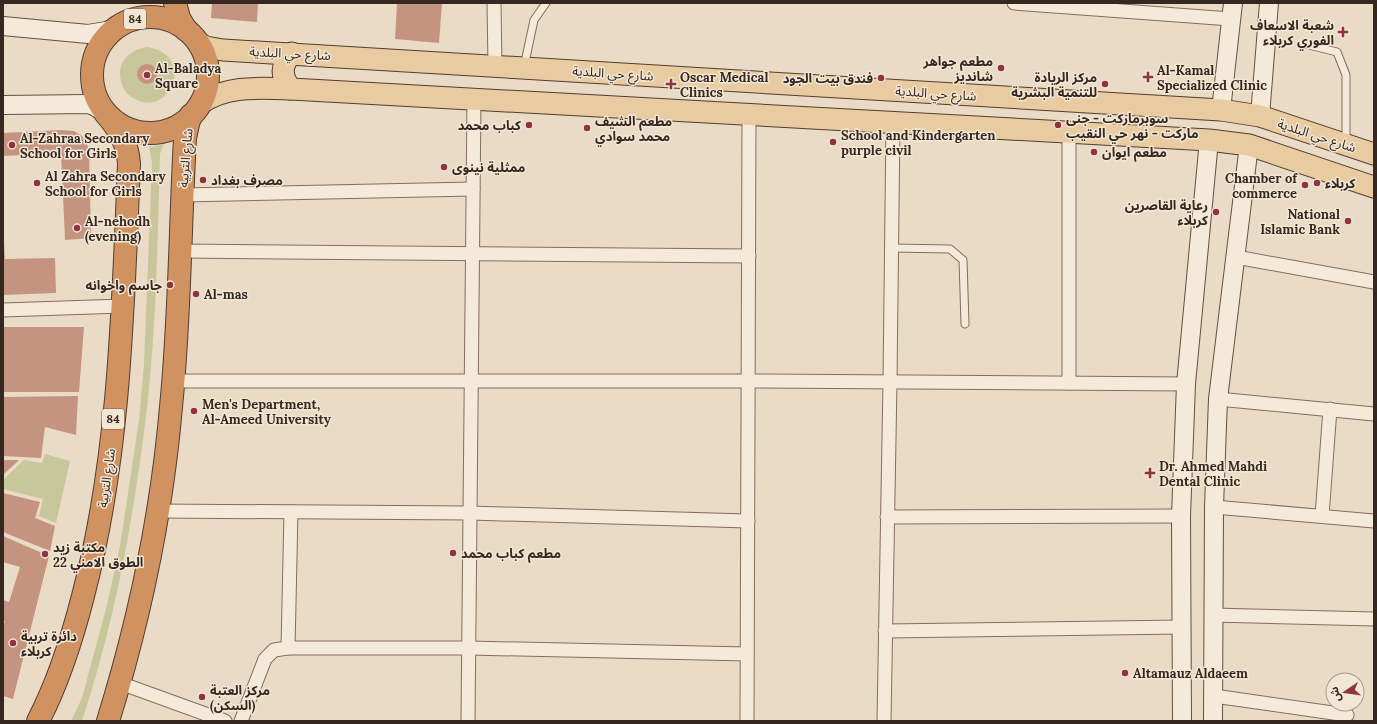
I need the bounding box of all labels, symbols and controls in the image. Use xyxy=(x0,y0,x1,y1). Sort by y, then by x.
road number: 84 xyxy=(124,9,146,29)
place label: شعبة الاسعاف الفوري كربلاء xyxy=(1250,17,1334,51)
marker: شعبة الاسعاف الفوري كربلاء xyxy=(1337,26,1349,38)
street label: شارع حي البلدية xyxy=(249,43,331,66)
place label: مطعم جواهر شانديز xyxy=(923,53,993,85)
place label: Al-Baladya Square xyxy=(155,60,221,92)
street label: شارع حي البلدية xyxy=(572,62,654,87)
place label: Al-Kamal Specialized Clinic xyxy=(1157,62,1267,94)
marker: مطعم جواهر شانديز xyxy=(996,63,1006,73)
place label: Oscar Medical Clinics xyxy=(680,69,768,101)
place label: مركز الريادة للتنمية البشرية xyxy=(1011,69,1097,101)
marker: Al-Baladya Square xyxy=(142,70,152,80)
place label: فندق بيت الجود xyxy=(783,70,873,87)
marker: Al-Kamal Specialized Clinic xyxy=(1142,71,1154,83)
marker: فندق بيت الجود xyxy=(876,73,886,83)
marker: Oscar Medical Clinics xyxy=(665,78,677,90)
marker: مركز الريادة للتنمية البشرية xyxy=(1100,79,1110,89)
street label: شارع حي البلدية xyxy=(895,82,977,107)
place label: سوبرماركت - جنى ماركت - نهر حي النقيب xyxy=(1066,110,1198,144)
place label: مطعم الشيف محمد سوادي xyxy=(595,113,672,147)
street label: شارع حي البلدية xyxy=(1275,115,1358,158)
place label: كباب محمد xyxy=(458,117,521,134)
marker: كباب محمد xyxy=(524,120,534,130)
marker: سوبرماركت - جنى ماركت - نهر حي النقيب xyxy=(1053,120,1063,130)
marker: مطعم الشيف محمد سوادي xyxy=(582,123,592,133)
place label: School and Kindergarten purple civil xyxy=(841,127,996,159)
street label: شارع التربية xyxy=(174,128,199,189)
place label: Al-Zahraa Secondary School for Girls xyxy=(20,130,150,162)
marker: School and Kindergarten purple civil xyxy=(828,137,838,147)
marker: Al-Zahraa Secondary School for Girls xyxy=(7,140,17,150)
place label: مطعم ايوان xyxy=(1102,144,1167,163)
marker: مطعم ايوان xyxy=(1089,147,1099,157)
place label: ممثلية نينوى xyxy=(452,159,525,176)
marker: ممثلية نينوى xyxy=(439,162,449,172)
place label: Al Zahra Secondary School for Girls xyxy=(45,168,166,200)
place label: Chamber of commerce xyxy=(1225,170,1298,202)
place label: مصرف بغداد xyxy=(211,172,283,189)
marker: مصرف بغداد xyxy=(198,175,208,185)
place label: كربلاء xyxy=(1325,175,1356,192)
marker: Al Zahra Secondary School for Girls xyxy=(32,178,42,188)
marker: كربلاء xyxy=(1312,178,1322,188)
marker: Chamber of commerce xyxy=(1300,180,1310,190)
place label: رعاية القاصرين كربلاء xyxy=(1125,197,1208,229)
place label: National Islamic Bank xyxy=(1260,206,1340,238)
marker: رعاية القاصرين كربلاء xyxy=(1211,207,1221,217)
place label: Al-nehodh (evening) xyxy=(85,213,150,245)
marker: National Islamic Bank xyxy=(1343,216,1353,226)
marker: Al-nehodh (evening) xyxy=(72,223,82,233)
place label: جاسم واخوانه xyxy=(85,277,162,296)
marker: جاسم واخوانه xyxy=(165,280,175,290)
place label: Al-mas xyxy=(204,286,248,303)
marker: Al-mas xyxy=(191,289,201,299)
place label: Men's Department, Al-Ameed University xyxy=(202,396,332,428)
marker: Men's Department, Al-Ameed University xyxy=(189,406,199,416)
road number: 84 xyxy=(102,409,124,429)
street label: شارع التربية xyxy=(94,447,121,509)
place label: Dr. Ahmed Mahdi Dental Clinic xyxy=(1159,458,1267,490)
marker: Dr. Ahmed Mahdi Dental Clinic xyxy=(1144,467,1156,479)
place label: مكتبة زيد الطوق الامني 22 xyxy=(53,539,143,573)
place label: مطعم كباب محمد xyxy=(461,545,561,564)
marker: مطعم كباب محمد xyxy=(448,548,458,558)
marker: مكتبة زيد الطوق الامني 22 xyxy=(40,549,50,559)
place label: دائرة تربية كربلاء xyxy=(21,628,77,660)
marker: دائرة تربية كربلاء xyxy=(8,638,18,648)
place label: Altamauz Aldaeem xyxy=(1133,665,1248,682)
marker: Altamauz Aldaeem xyxy=(1120,668,1130,678)
north arrow xyxy=(1325,672,1365,712)
place label: مركز العتبة (السكن) xyxy=(210,682,270,714)
text: ش xyxy=(1327,685,1344,703)
marker: مركز العتبة (السكن) xyxy=(197,692,207,702)

